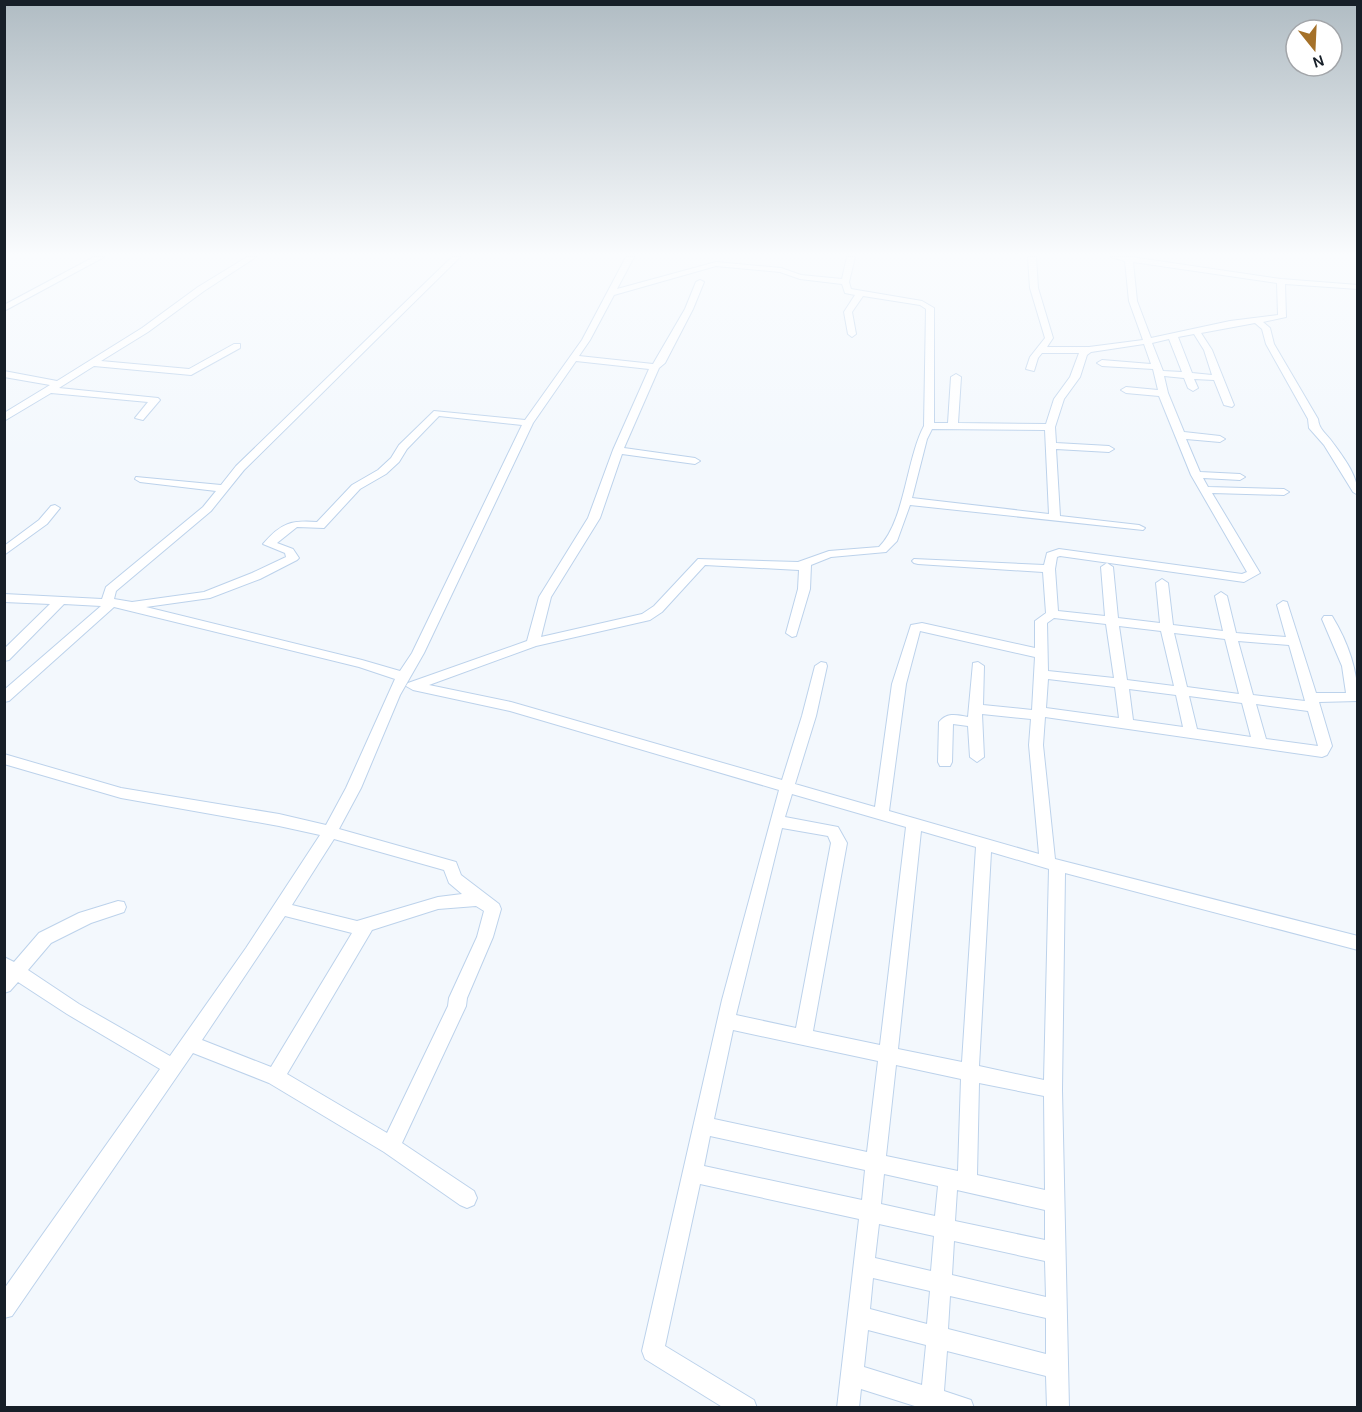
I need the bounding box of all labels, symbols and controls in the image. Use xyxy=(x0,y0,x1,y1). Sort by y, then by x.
north arrow xyxy=(1284,18,1344,78)
text: N xyxy=(1310,51,1327,73)

